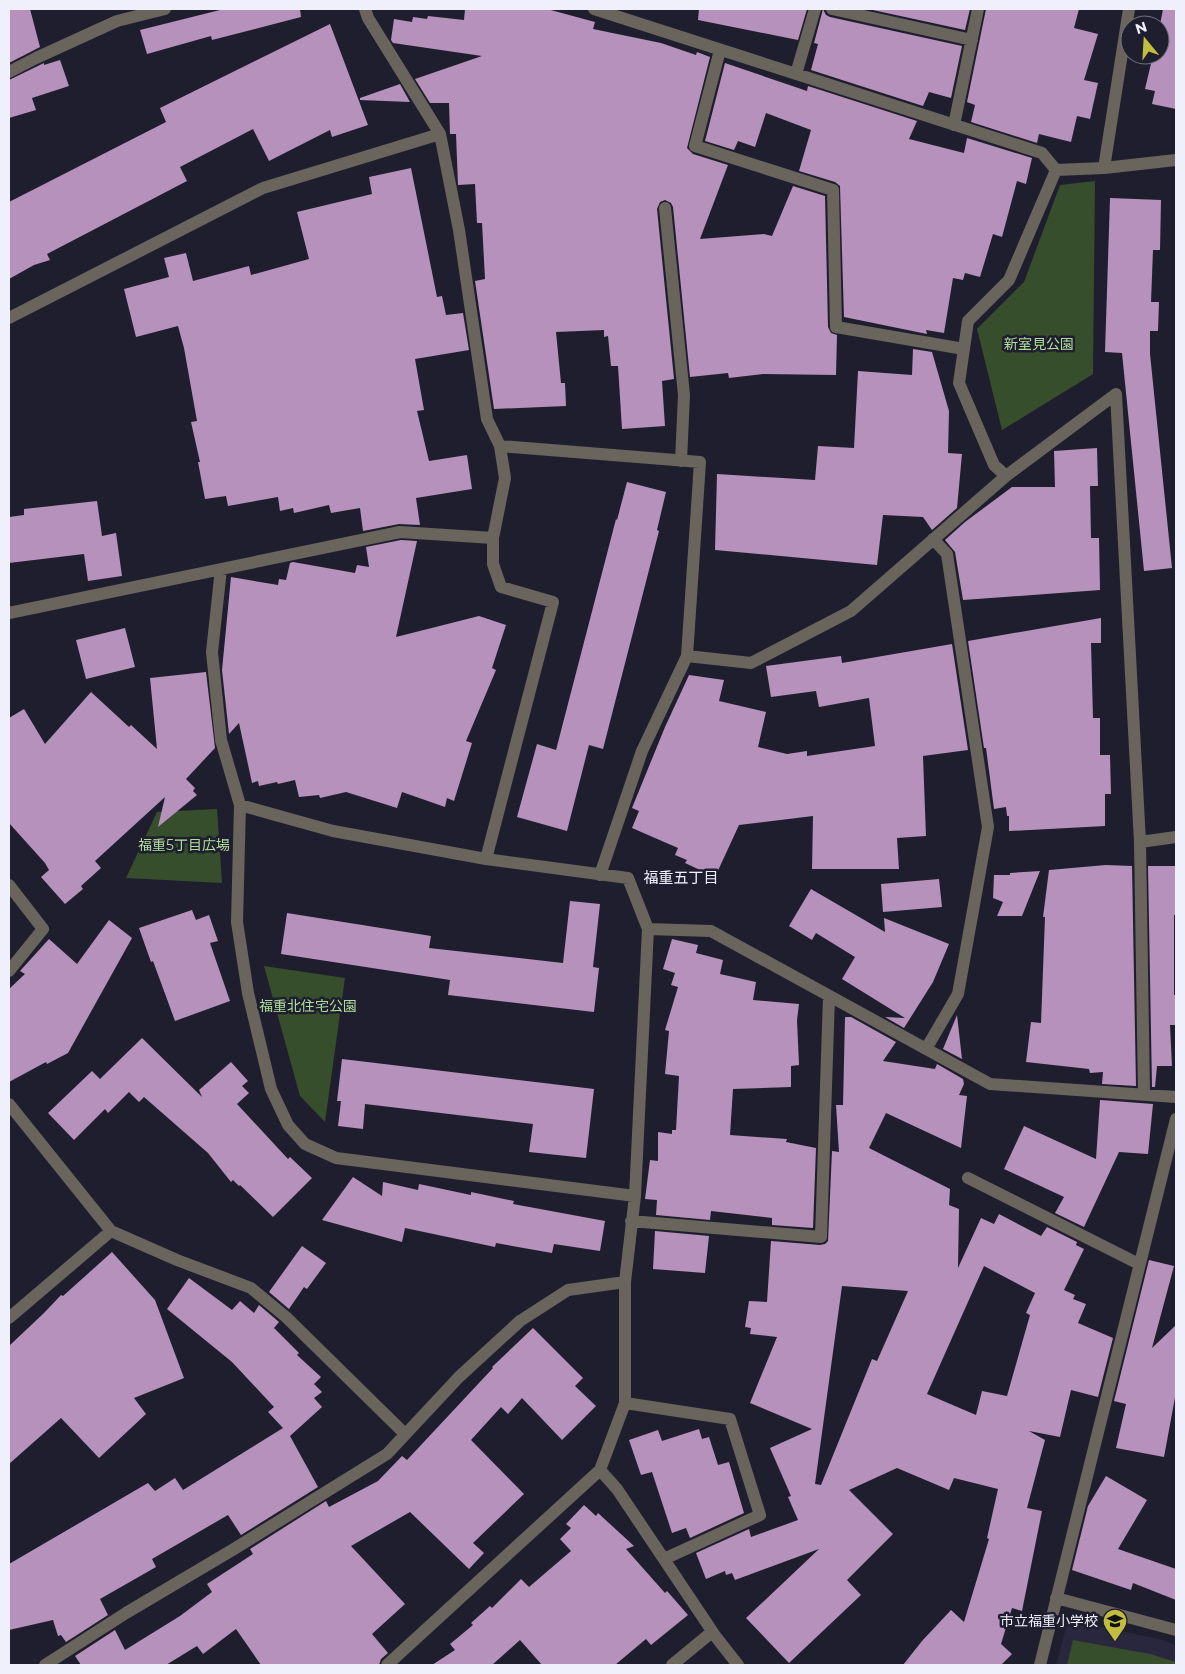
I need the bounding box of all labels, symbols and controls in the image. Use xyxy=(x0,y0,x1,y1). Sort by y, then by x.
north arrow xyxy=(1120,15,1170,65)
text: N xyxy=(1133,17,1149,38)
park label: 新室見公園 xyxy=(1004,335,1074,353)
park label: 福重5丁目広場 xyxy=(138,836,230,854)
district label: 福重五丁目 xyxy=(643,868,719,887)
park label: 福重北住宅公園 xyxy=(259,997,357,1015)
school or university icon: 市立福重小学校 xyxy=(1102,1608,1128,1642)
place label: 市立福重小学校 xyxy=(1000,1612,1098,1630)

